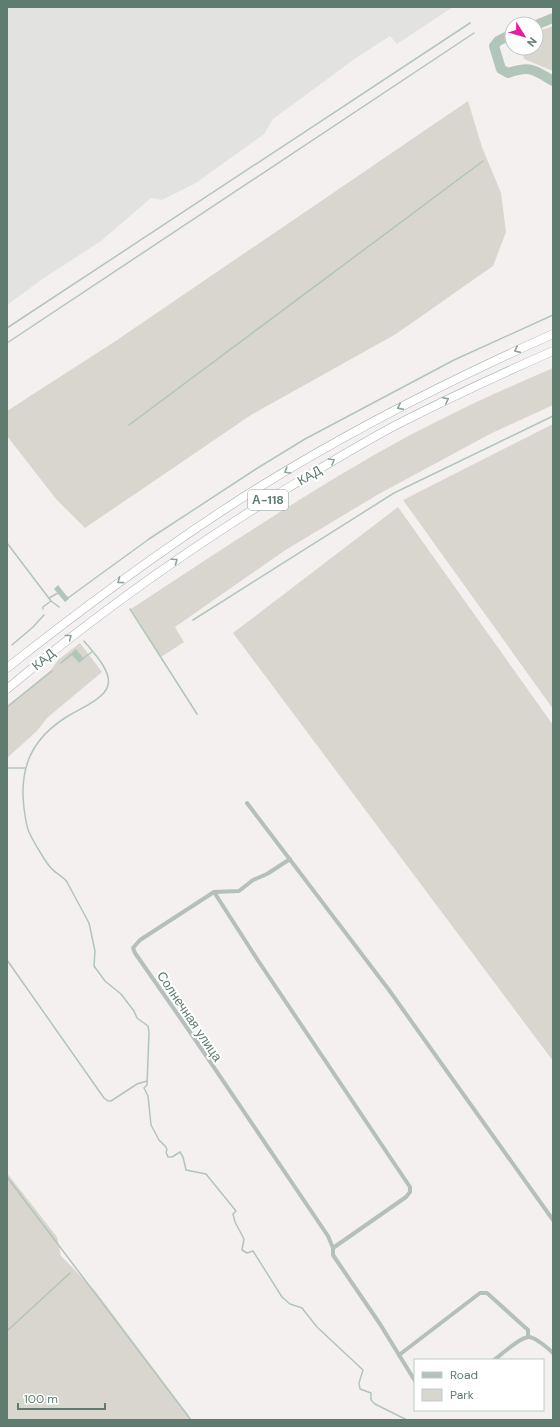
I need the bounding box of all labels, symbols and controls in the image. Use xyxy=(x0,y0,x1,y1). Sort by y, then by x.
north arrow xyxy=(504,16,544,56)
text: N xyxy=(524,35,540,49)
one-way arrow xyxy=(514,345,522,353)
one-way arrow xyxy=(442,397,450,405)
one-way arrow xyxy=(397,402,405,410)
one-way arrow xyxy=(328,459,335,466)
street label: КАД xyxy=(294,461,325,489)
one-way arrow xyxy=(284,466,291,473)
road number: А-118 xyxy=(248,490,288,510)
one-way arrow xyxy=(170,559,177,566)
one-way arrow xyxy=(118,576,125,583)
one-way arrow xyxy=(65,635,72,642)
street label: КАД xyxy=(28,645,59,674)
street label: Солнечная улица xyxy=(153,968,227,1065)
legend xyxy=(414,1359,544,1411)
text: Road xyxy=(450,1367,478,1383)
scale bar xyxy=(18,1385,105,1411)
text: Park xyxy=(450,1387,474,1403)
text: 100 m xyxy=(24,1391,58,1407)

